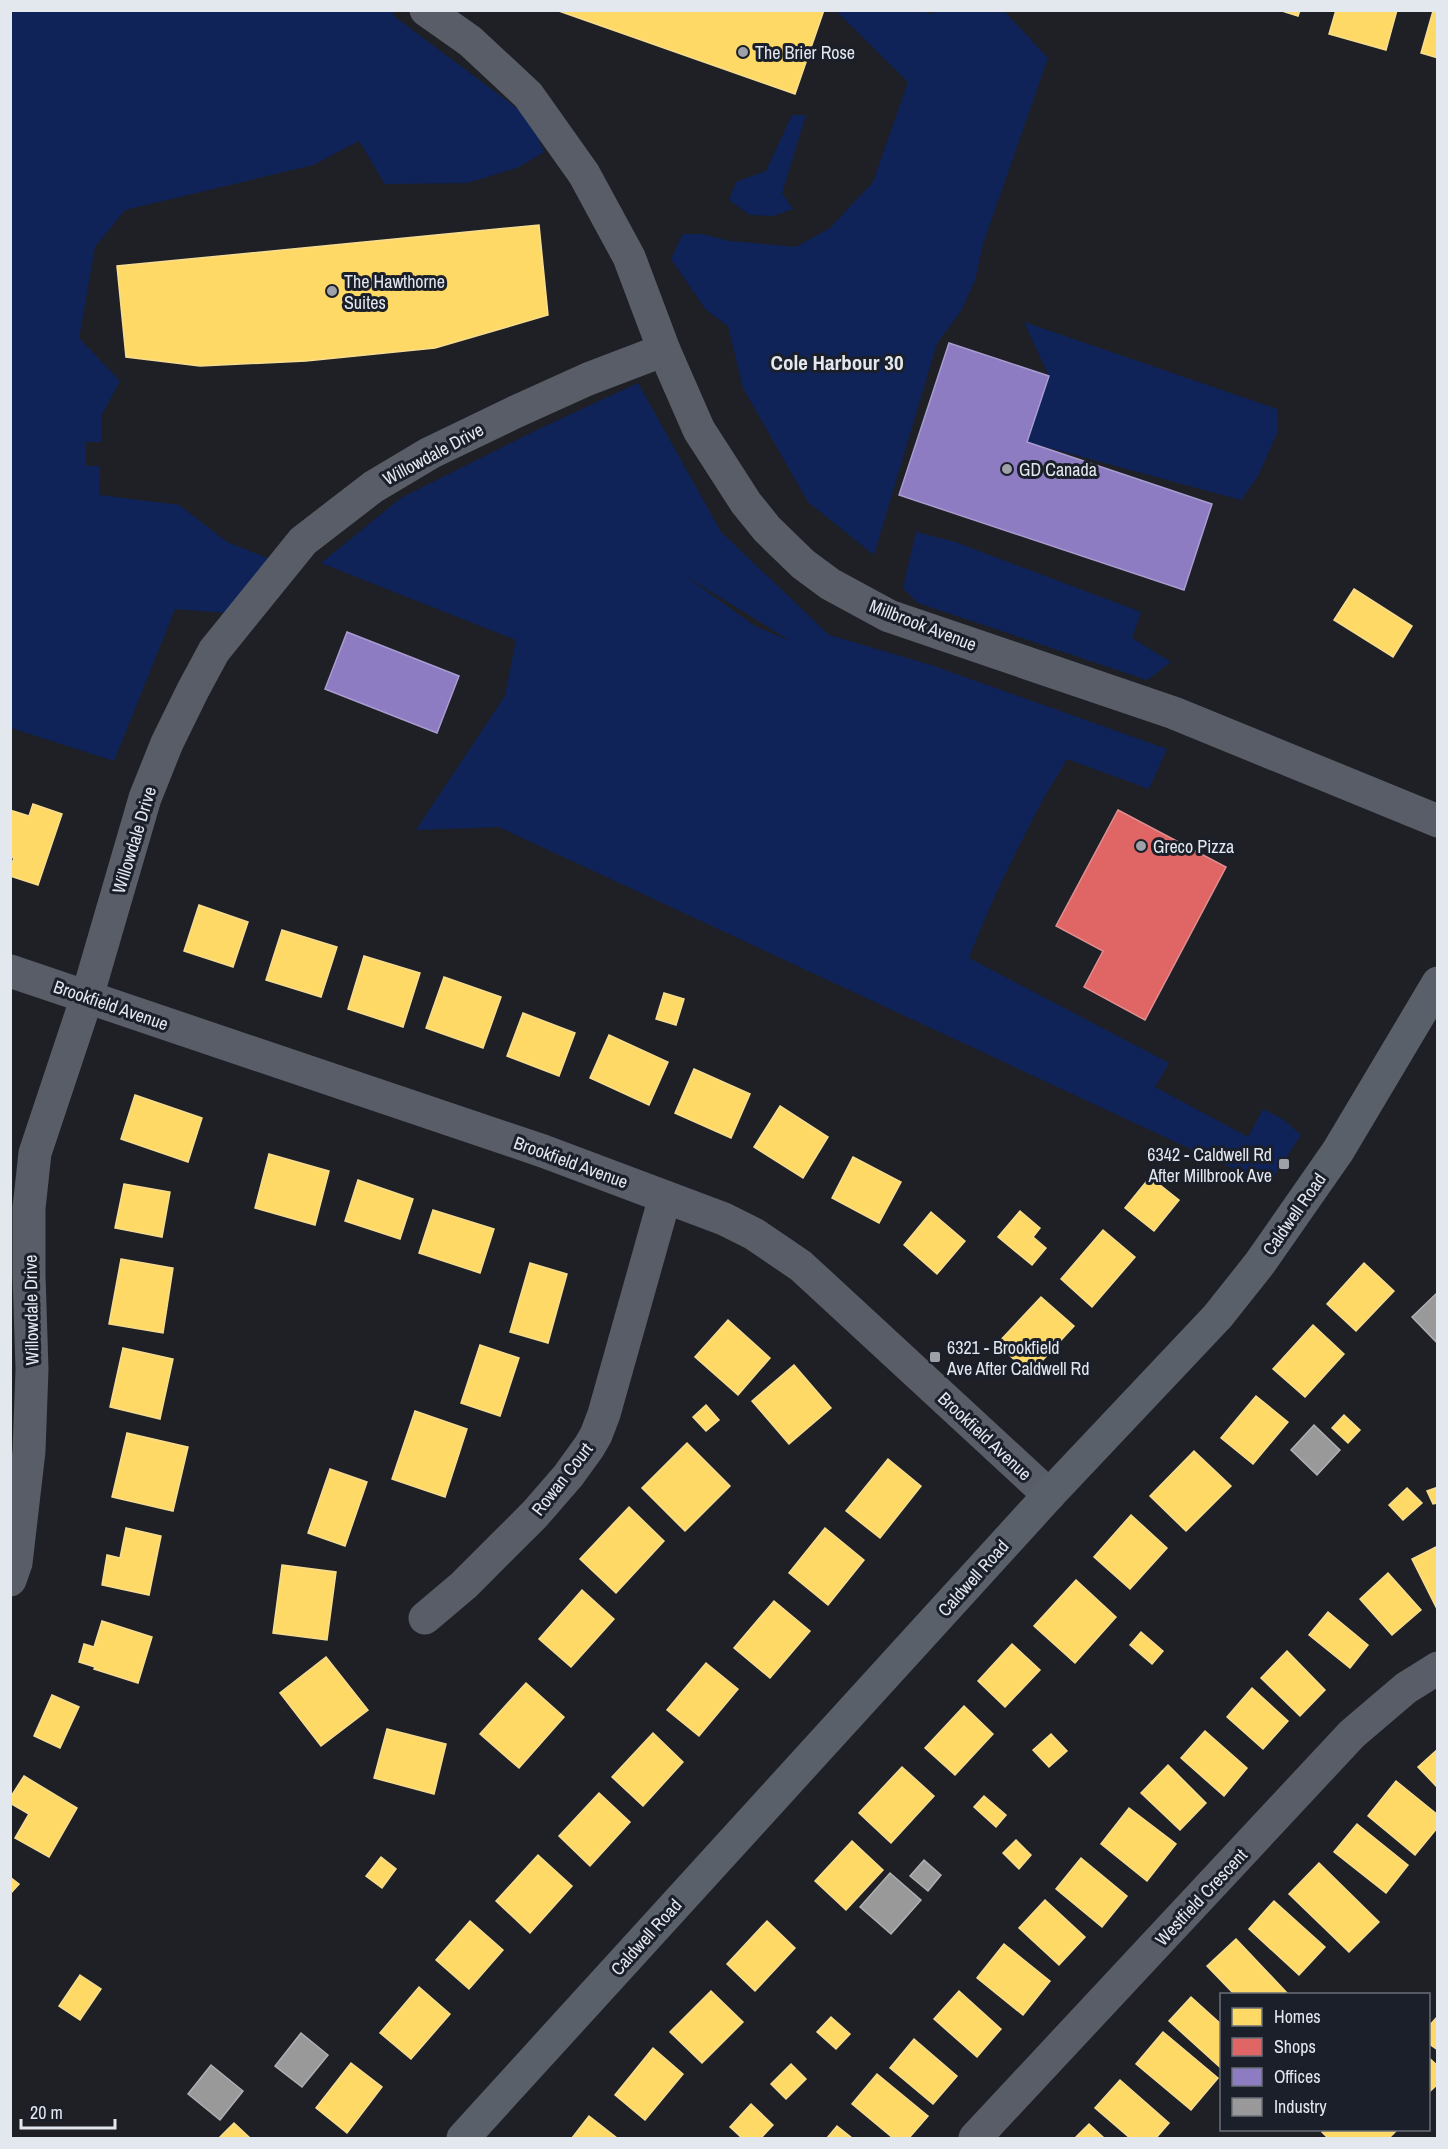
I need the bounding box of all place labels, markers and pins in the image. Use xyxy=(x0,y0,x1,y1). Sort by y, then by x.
place label: The Brier Rose xyxy=(755,40,855,65)
marker: The Brier Rose xyxy=(736,45,750,59)
place label: The Hawthorne Suites xyxy=(344,269,445,315)
marker: The Hawthorne Suites xyxy=(325,284,339,298)
place label: GD Canada xyxy=(1019,457,1097,482)
marker: GD Canada xyxy=(1000,462,1014,476)
place label: Greco Pizza xyxy=(1153,834,1234,859)
marker: Greco Pizza xyxy=(1134,839,1148,853)
place label: 6342 - Caldwell Rd After Millbrook Ave xyxy=(1147,1142,1272,1188)
marker: 6342 - Caldwell Rd After Millbrook Ave xyxy=(1277,1157,1291,1171)
place label: 6321 - Brookfield Ave After Caldwell Rd xyxy=(946,1335,1090,1381)
marker: 6321 - Brookfield Ave After Caldwell Rd xyxy=(928,1350,942,1364)

